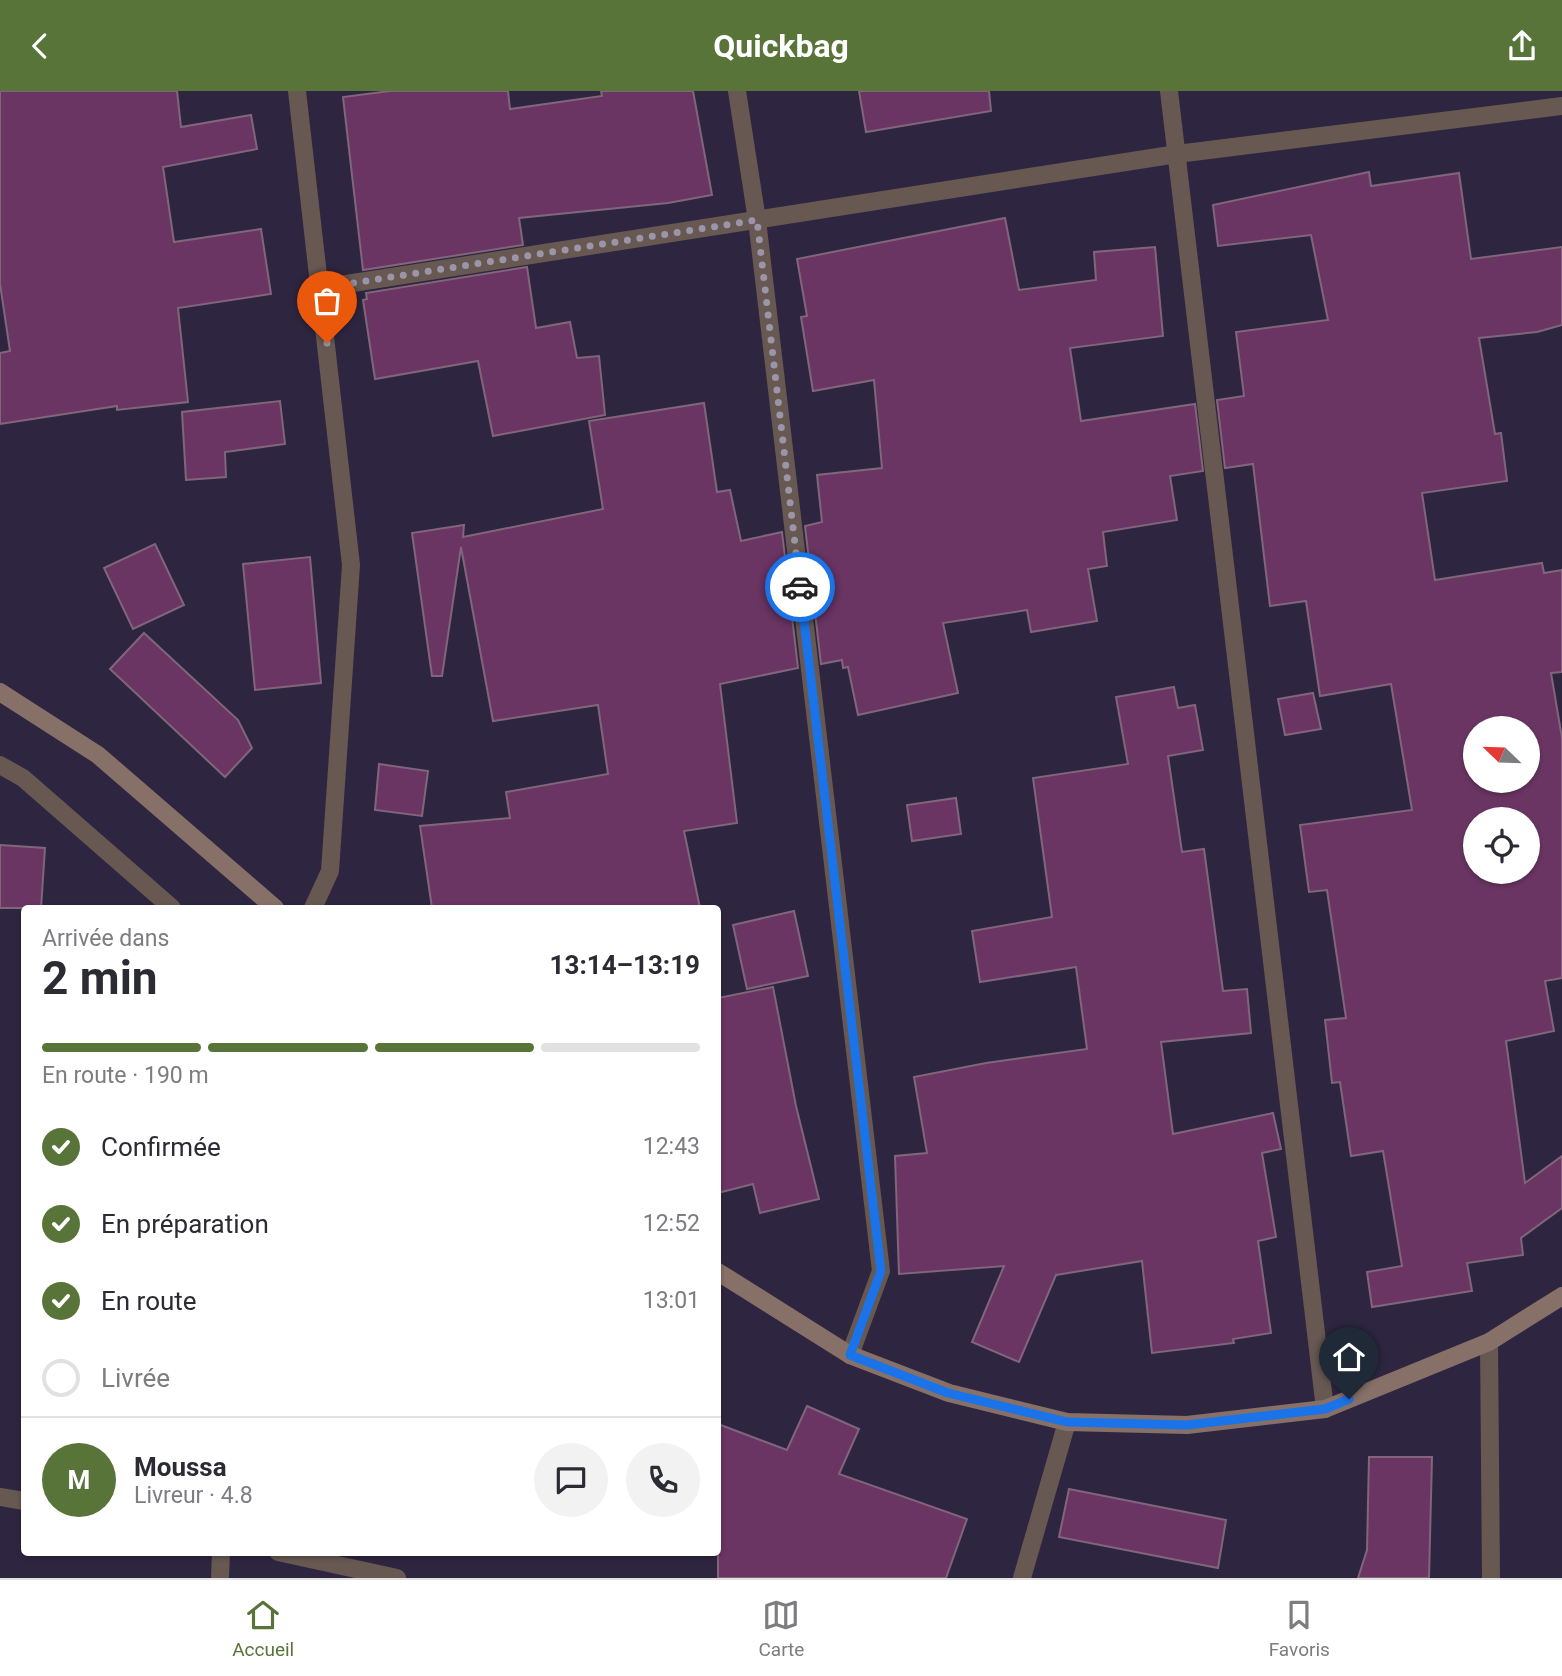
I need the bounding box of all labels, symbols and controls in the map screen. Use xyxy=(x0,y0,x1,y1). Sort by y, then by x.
icon: back xyxy=(21,27,59,65)
text: Quickbag xyxy=(713,27,849,65)
icon: share xyxy=(1503,27,1541,65)
pin xyxy=(297,271,357,343)
icon: bag xyxy=(308,282,346,320)
courier xyxy=(765,552,835,622)
icon: car xyxy=(781,568,819,606)
north arrow xyxy=(1463,716,1540,793)
map controls xyxy=(1463,716,1540,884)
button: locate xyxy=(1463,807,1540,884)
text: Arrivée dans xyxy=(42,925,169,952)
text: 13:14–13:19 xyxy=(550,950,700,980)
text: 2 min xyxy=(42,951,158,1005)
text: En route · 190 m xyxy=(42,1062,209,1089)
icon: check xyxy=(42,1128,80,1166)
text: Confirmée xyxy=(101,1132,221,1162)
text: 12:43 xyxy=(643,1133,700,1160)
icon: check xyxy=(42,1205,80,1243)
text: En préparation xyxy=(101,1209,269,1239)
text: 12:52 xyxy=(643,1210,700,1237)
icon: check xyxy=(42,1282,80,1320)
text: En route xyxy=(101,1286,197,1316)
text: 13:01 xyxy=(643,1287,700,1314)
pin xyxy=(1319,1327,1379,1399)
icon: home xyxy=(1330,1338,1368,1376)
text: Livrée xyxy=(101,1363,170,1393)
button: chat xyxy=(534,1443,608,1517)
button: phone xyxy=(626,1443,700,1517)
text: Moussa xyxy=(134,1452,227,1482)
text: M xyxy=(68,1465,90,1495)
text: Livreur · 4.8 xyxy=(134,1482,253,1509)
tab: Accueil xyxy=(232,1596,294,1661)
tab: Carte xyxy=(759,1596,804,1661)
tab: Favoris xyxy=(1269,1596,1330,1661)

